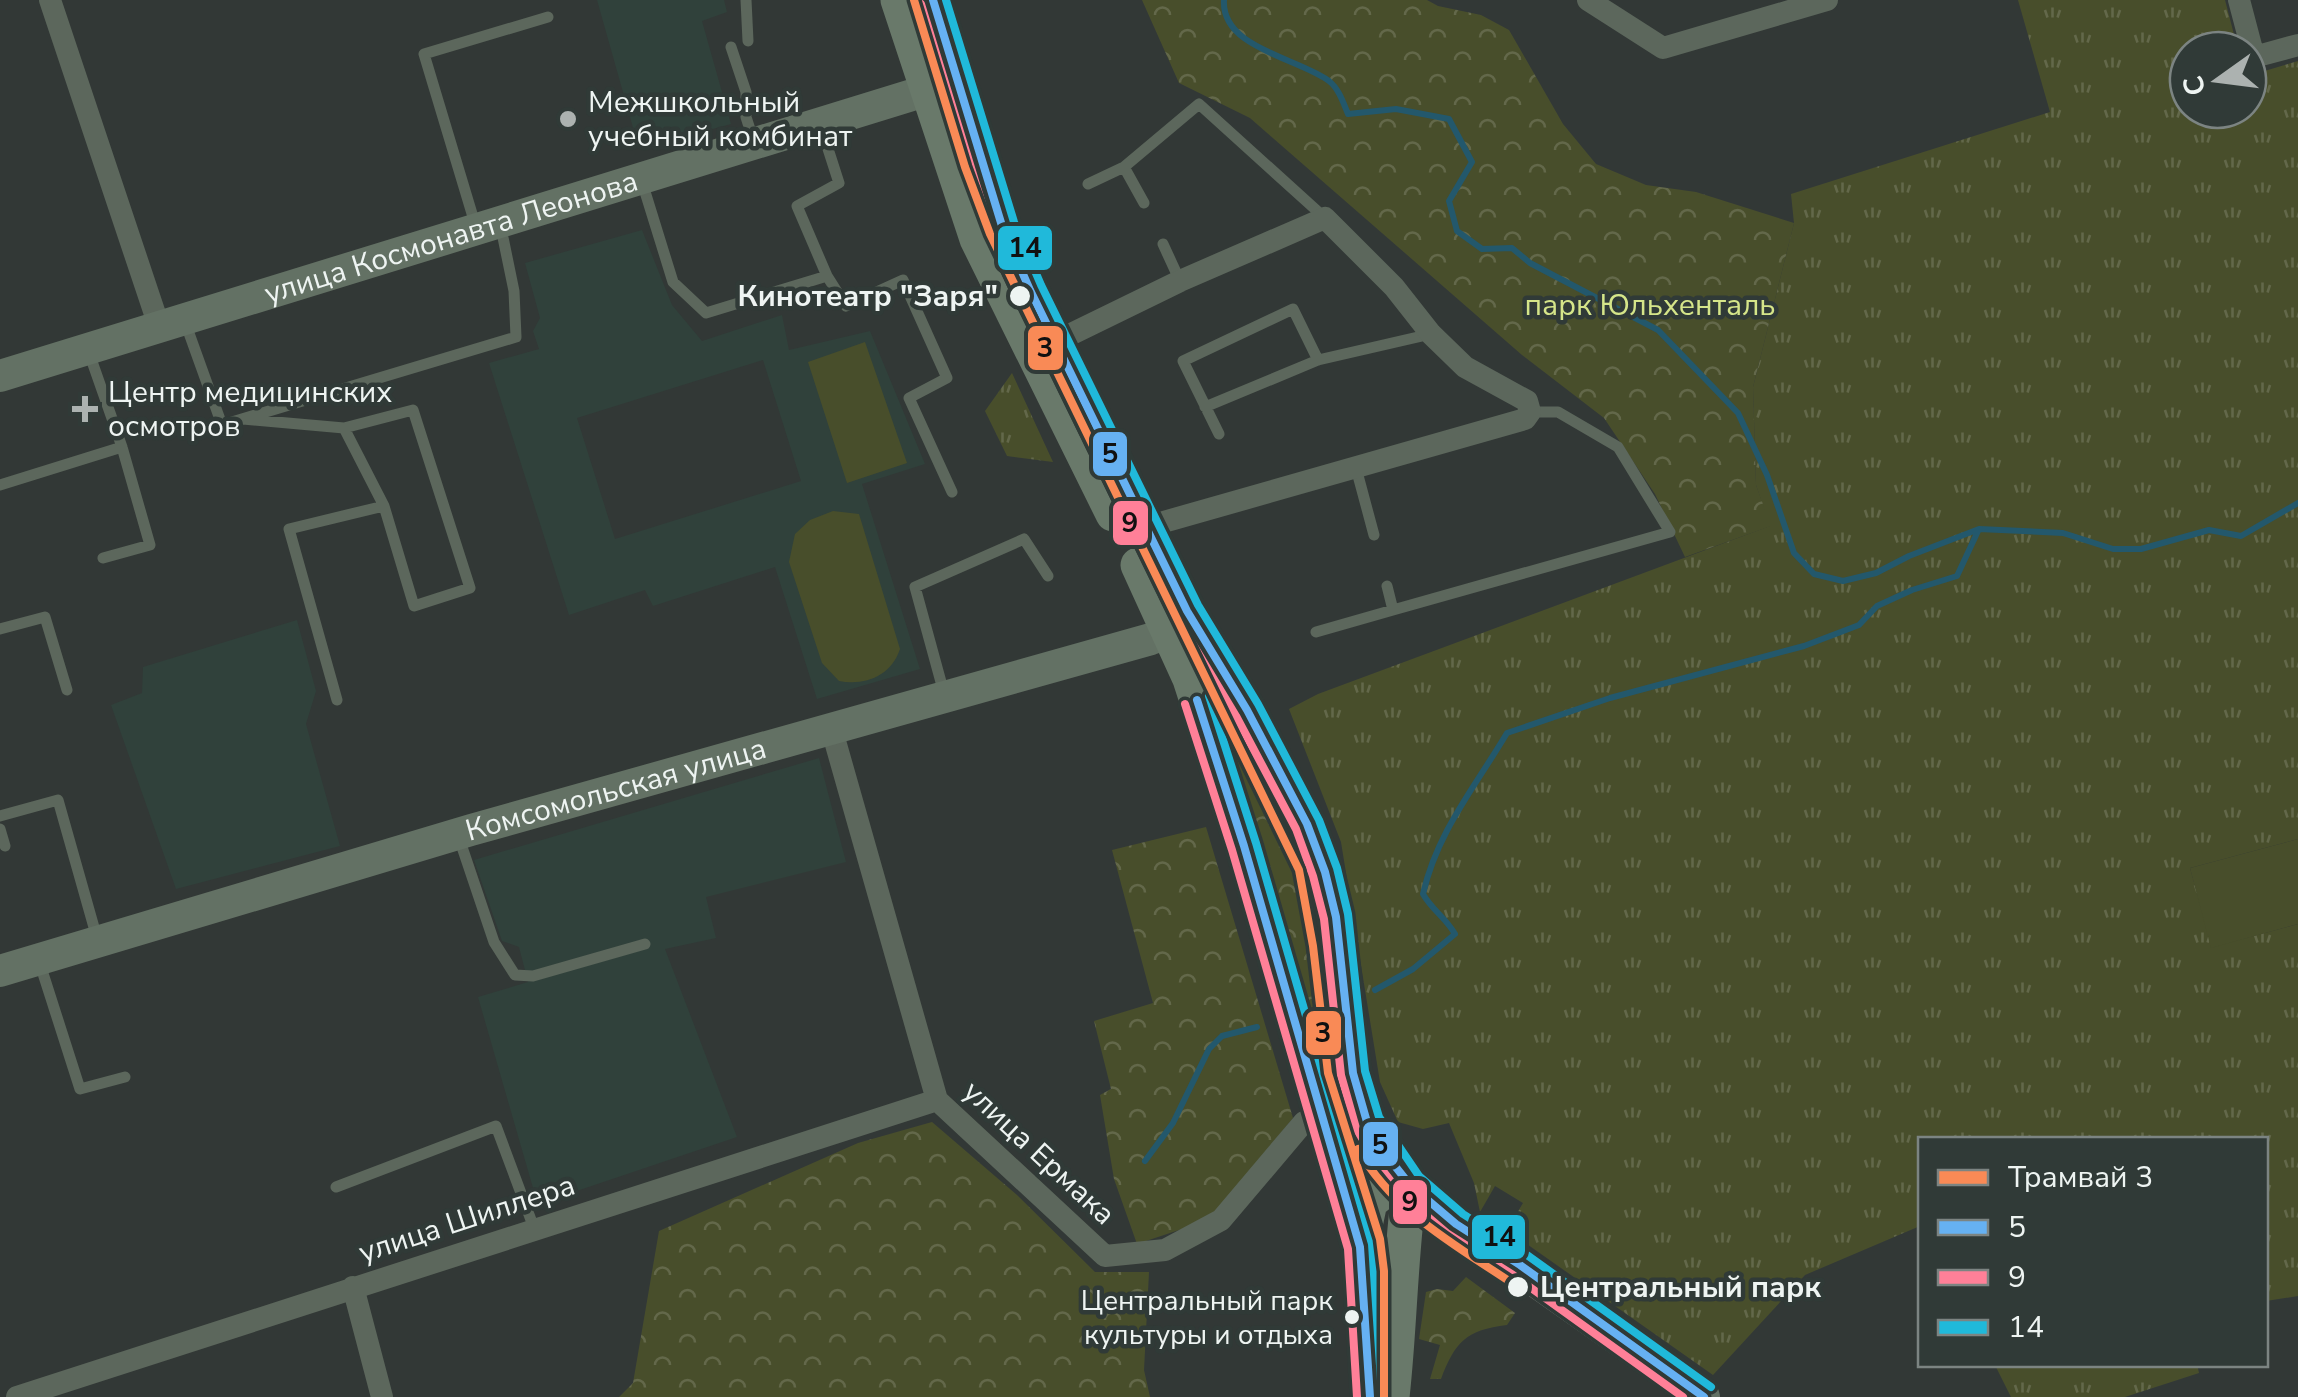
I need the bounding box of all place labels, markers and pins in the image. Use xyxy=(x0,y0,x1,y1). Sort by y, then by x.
place label: Межшкольный учебный комбинат xyxy=(588,82,853,157)
marker: Межшкольный учебный комбинат xyxy=(557,108,579,130)
place label: Кинотеатр "Заря" xyxy=(738,276,998,317)
marker: Кинотеатр "Заря" xyxy=(1007,283,1033,309)
place label: Центр медицинских осмотров xyxy=(108,372,392,447)
marker: Центр медицинских осмотров xyxy=(72,396,98,422)
place label: Центральный парк xyxy=(1540,1267,1821,1308)
marker: Центральный парк xyxy=(1505,1274,1531,1300)
place label: Центральный парк культуры и отдыха xyxy=(1081,1282,1333,1354)
marker: Центральный парк культуры и отдыха xyxy=(1342,1307,1362,1327)

